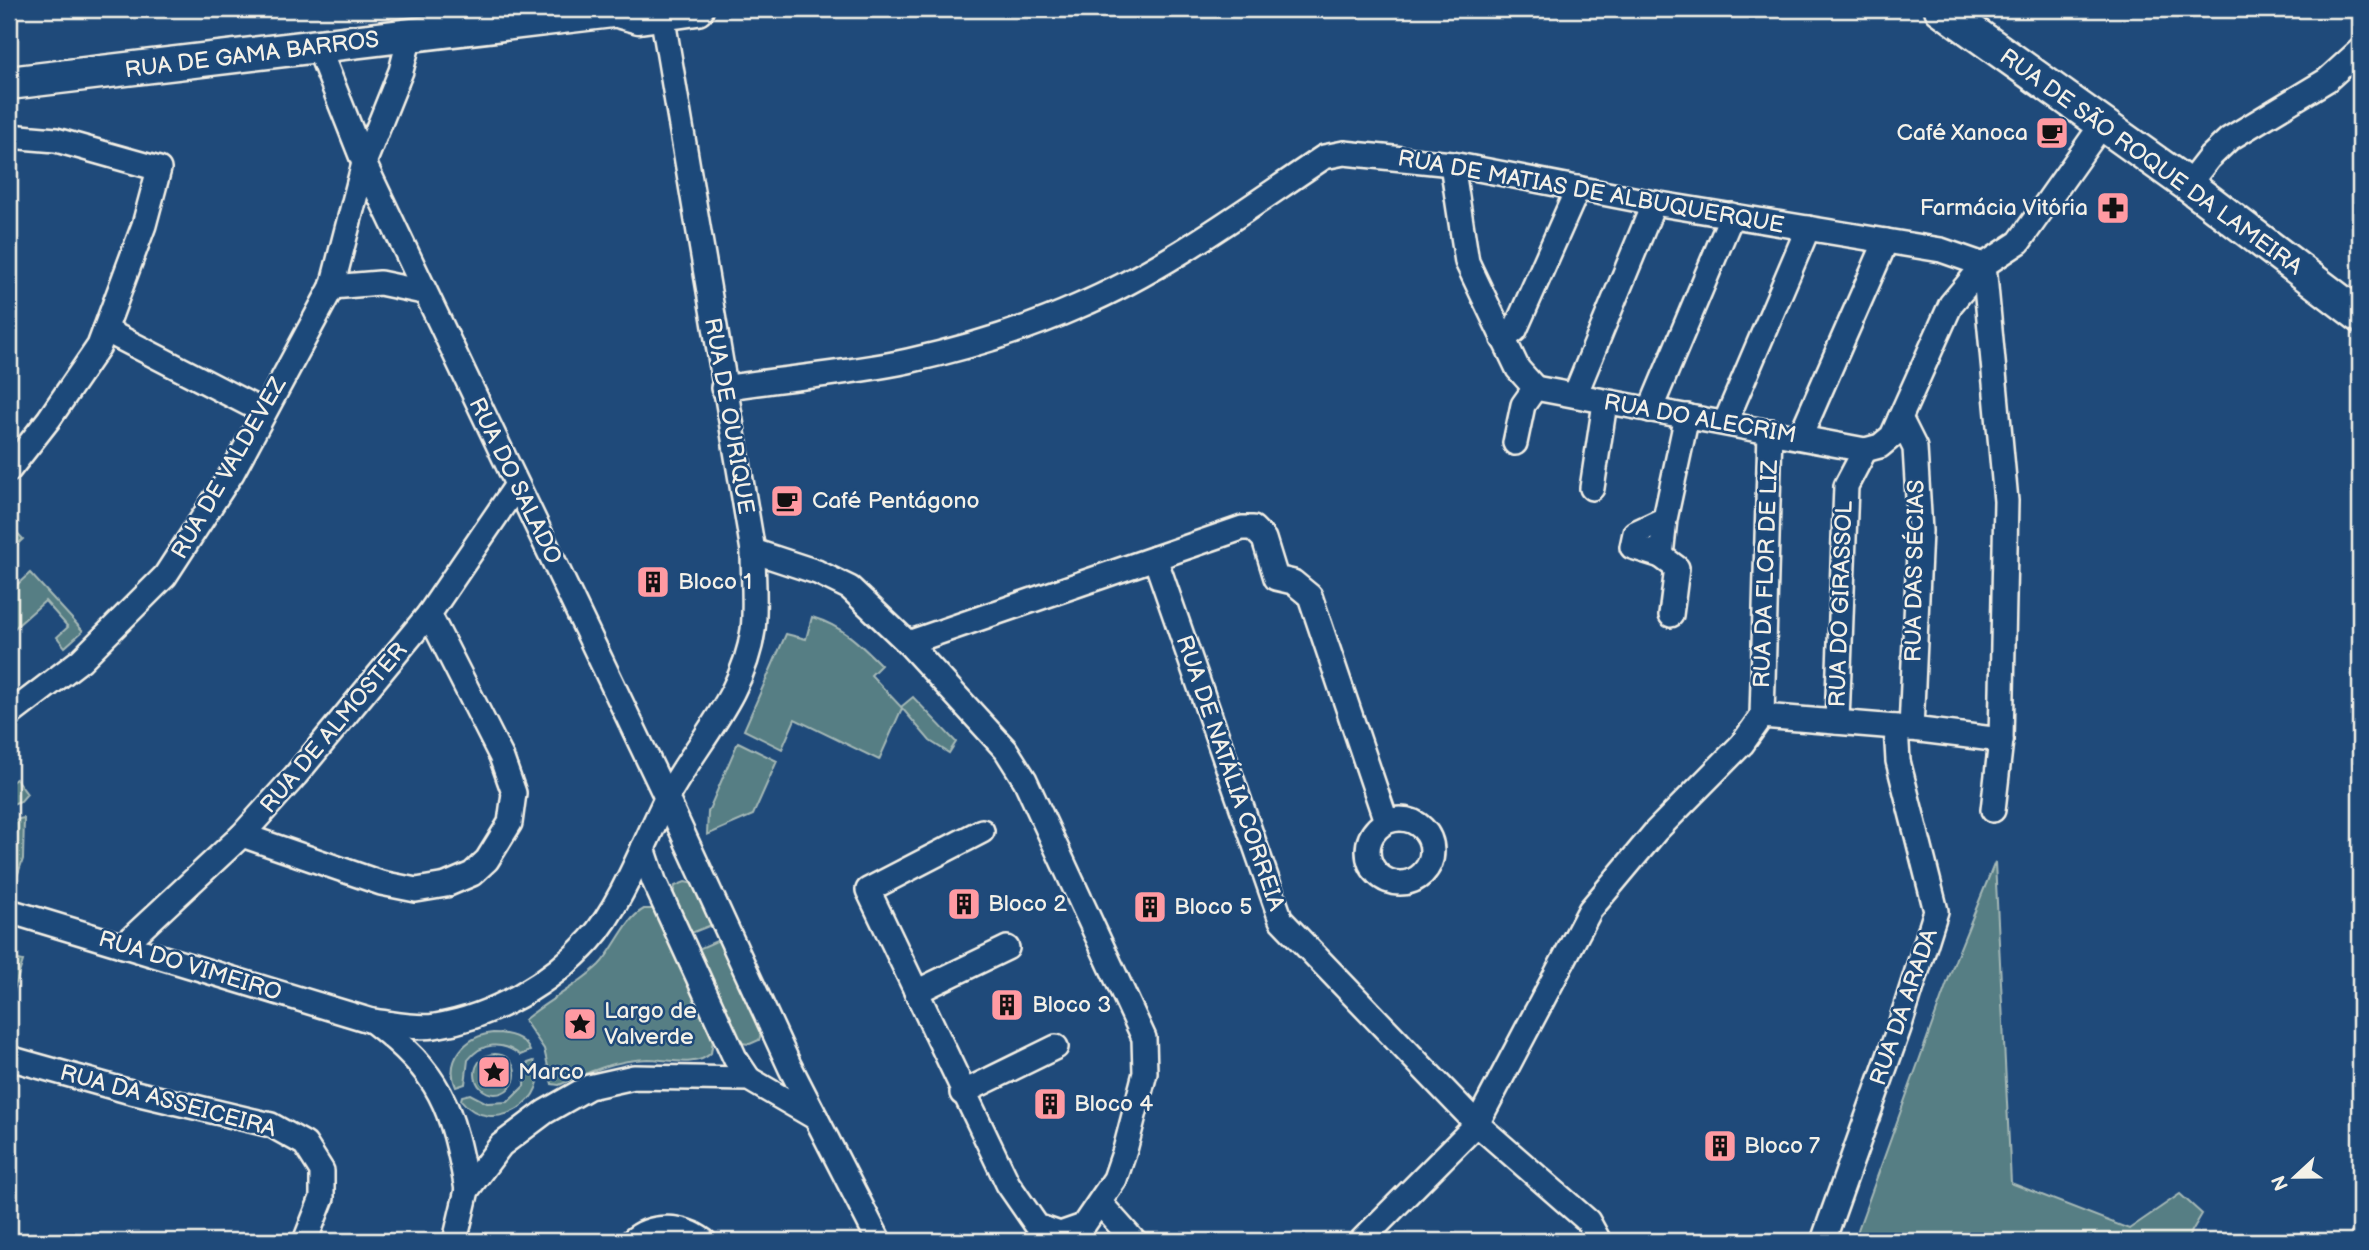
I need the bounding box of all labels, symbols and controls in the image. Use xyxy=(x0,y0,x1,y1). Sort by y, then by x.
street label: RUA DE GAMA BARROS xyxy=(123,26,381,84)
street label: RUA DE SÃO ROQUE DA LAMEIRA xyxy=(1994,43,2309,282)
cafe icon: Café Xanoca xyxy=(2033,114,2071,152)
place label: Café Xanoca xyxy=(1897,119,2028,147)
street label: RUA DE MATIAS DE ALBUQUERQUE xyxy=(1396,144,1786,240)
pharmacy icon: Farmácia Vitória xyxy=(2094,189,2132,227)
place label: Farmácia Vitória xyxy=(1920,194,2088,222)
street label: RUA DE OURIQUE xyxy=(698,316,760,516)
street label: RUA DE VALDEVEZ xyxy=(166,371,293,564)
street label: RUA DO ALECRIM xyxy=(1602,388,1798,450)
street label: RUA DO SALADO xyxy=(463,393,567,569)
street label: RUA DA FLOR DE LIZ xyxy=(1748,459,1784,689)
street label: RUA DAS SÉCIAS xyxy=(1899,480,1931,662)
cafe icon: Café Pentágono xyxy=(768,482,806,520)
place label: Café Pentágono xyxy=(812,487,980,515)
street label: RUA DO GIRASSOL xyxy=(1823,500,1859,708)
building icon: Bloco 1 xyxy=(634,563,672,601)
place label: Bloco 1 xyxy=(678,568,752,596)
street label: RUA DE NATÁLIA CORREIA xyxy=(1170,632,1291,915)
street label: RUA DE ALMOSTER xyxy=(254,637,414,819)
building icon: Bloco 2 xyxy=(945,885,983,923)
building icon: Bloco 5 xyxy=(1131,888,1169,926)
place label: Bloco 2 xyxy=(988,890,1067,918)
place label: Bloco 5 xyxy=(1174,893,1252,921)
street label: RUA DA ARADA xyxy=(1864,924,1944,1089)
street label: RUA DO VIMEIRO xyxy=(95,925,285,1007)
building icon: Bloco 3 xyxy=(988,986,1026,1024)
place label: Bloco 3 xyxy=(1032,991,1111,1019)
place label: Largo de Valverde xyxy=(604,997,697,1051)
place icon: Largo de Valverde xyxy=(561,1005,599,1043)
place icon: Marco xyxy=(475,1053,513,1091)
place label: Marco xyxy=(518,1058,584,1086)
street label: RUA DA ASSEICEIRA xyxy=(57,1059,280,1144)
building icon: Bloco 4 xyxy=(1031,1085,1069,1123)
place label: Bloco 4 xyxy=(1074,1090,1153,1118)
building icon: Bloco 7 xyxy=(1701,1127,1739,1165)
place label: Bloco 7 xyxy=(1744,1132,1821,1160)
north arrow xyxy=(2260,1142,2330,1212)
text: N xyxy=(2267,1172,2294,1194)

